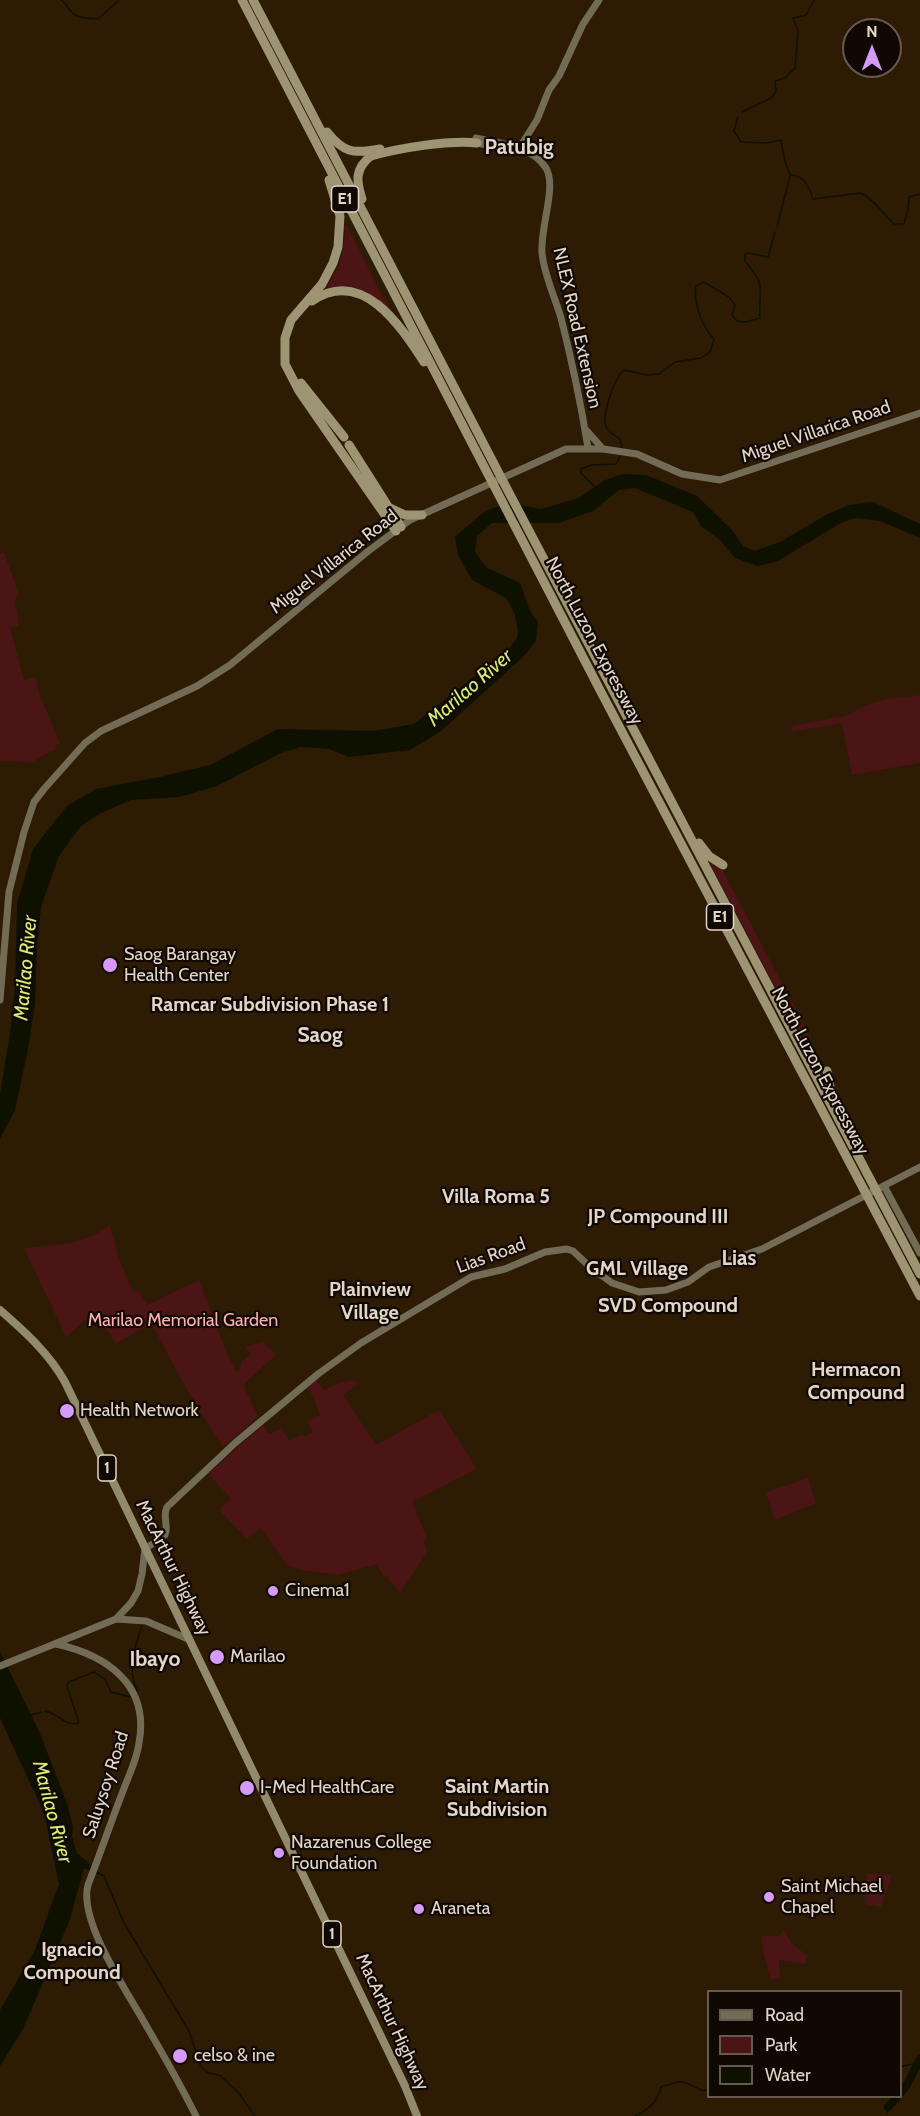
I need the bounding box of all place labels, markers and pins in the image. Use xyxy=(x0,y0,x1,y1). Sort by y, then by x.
place label: Saog Barangay Health Center xyxy=(124,944,236,986)
marker: Saog Barangay Health Center xyxy=(101,956,119,974)
place label: Health Network xyxy=(80,1400,199,1422)
marker: Health Network xyxy=(58,1402,76,1420)
place label: Cinema1 xyxy=(285,1580,350,1602)
marker: Cinema1 xyxy=(266,1584,280,1598)
place label: Marilao xyxy=(230,1646,285,1668)
marker: Marilao xyxy=(208,1648,226,1666)
place label: I-Med HealthCare xyxy=(260,1777,394,1799)
marker: I-Med HealthCare xyxy=(238,1779,256,1797)
place label: Nazarenus College Foundation xyxy=(291,1832,431,1874)
marker: Nazarenus College Foundation xyxy=(272,1846,286,1860)
place label: Saint Michael Chapel xyxy=(781,1876,882,1918)
marker: Saint Michael Chapel xyxy=(762,1890,776,1904)
place label: Araneta xyxy=(431,1898,490,1920)
marker: Araneta xyxy=(412,1902,426,1916)
place label: celso & ine xyxy=(194,2045,275,2067)
marker: celso & ine xyxy=(171,2047,189,2065)

